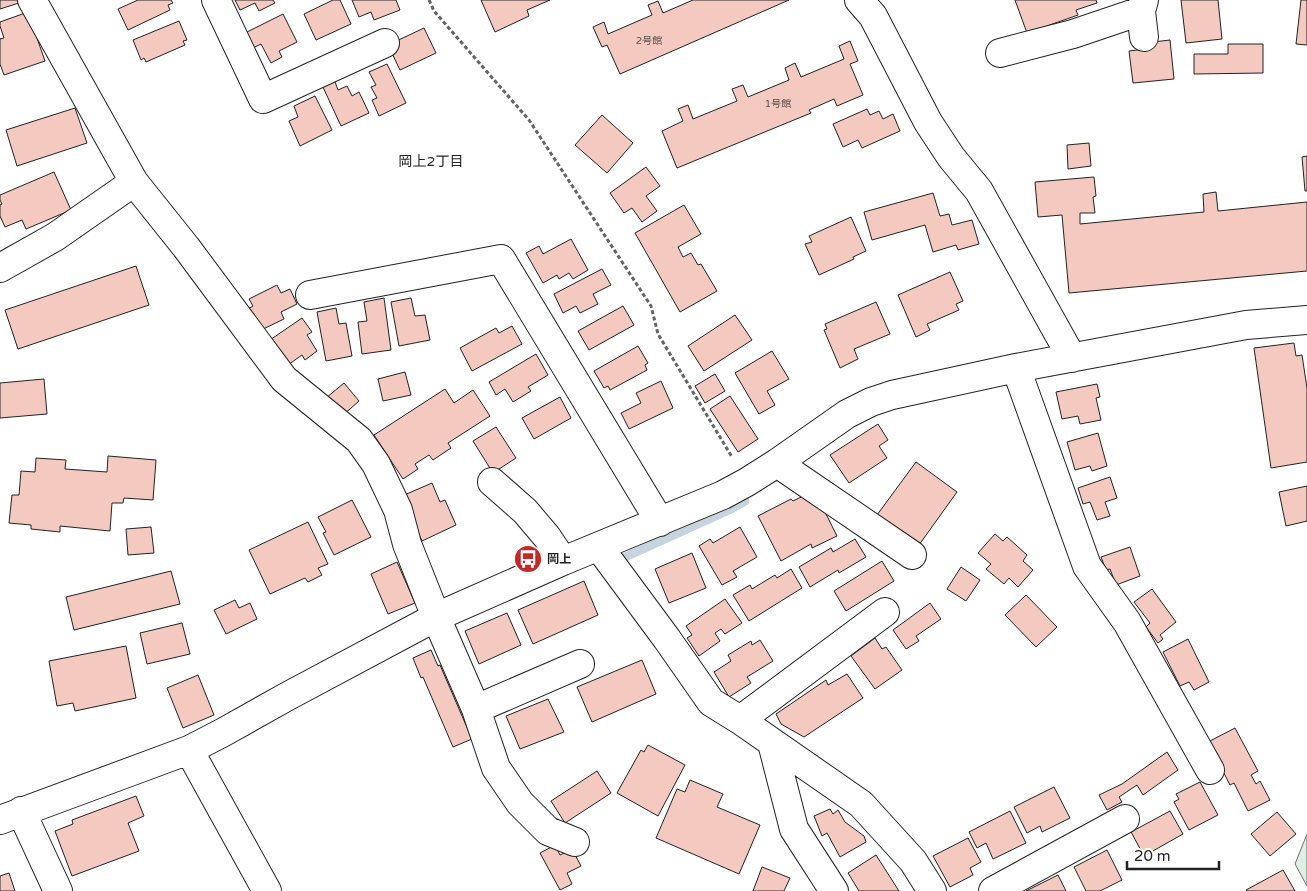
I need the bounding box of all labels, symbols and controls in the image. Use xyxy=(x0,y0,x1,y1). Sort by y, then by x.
house number: 2号館 xyxy=(636,35,662,47)
house number: 1号館 xyxy=(765,98,791,110)
district label: 岡上2丁目 xyxy=(399,153,463,170)
bus stop icon: 岡上 xyxy=(513,544,543,574)
place label: 岡上 xyxy=(547,552,571,566)
scale bar xyxy=(1127,838,1220,870)
text: 20 m xyxy=(1134,847,1171,865)

